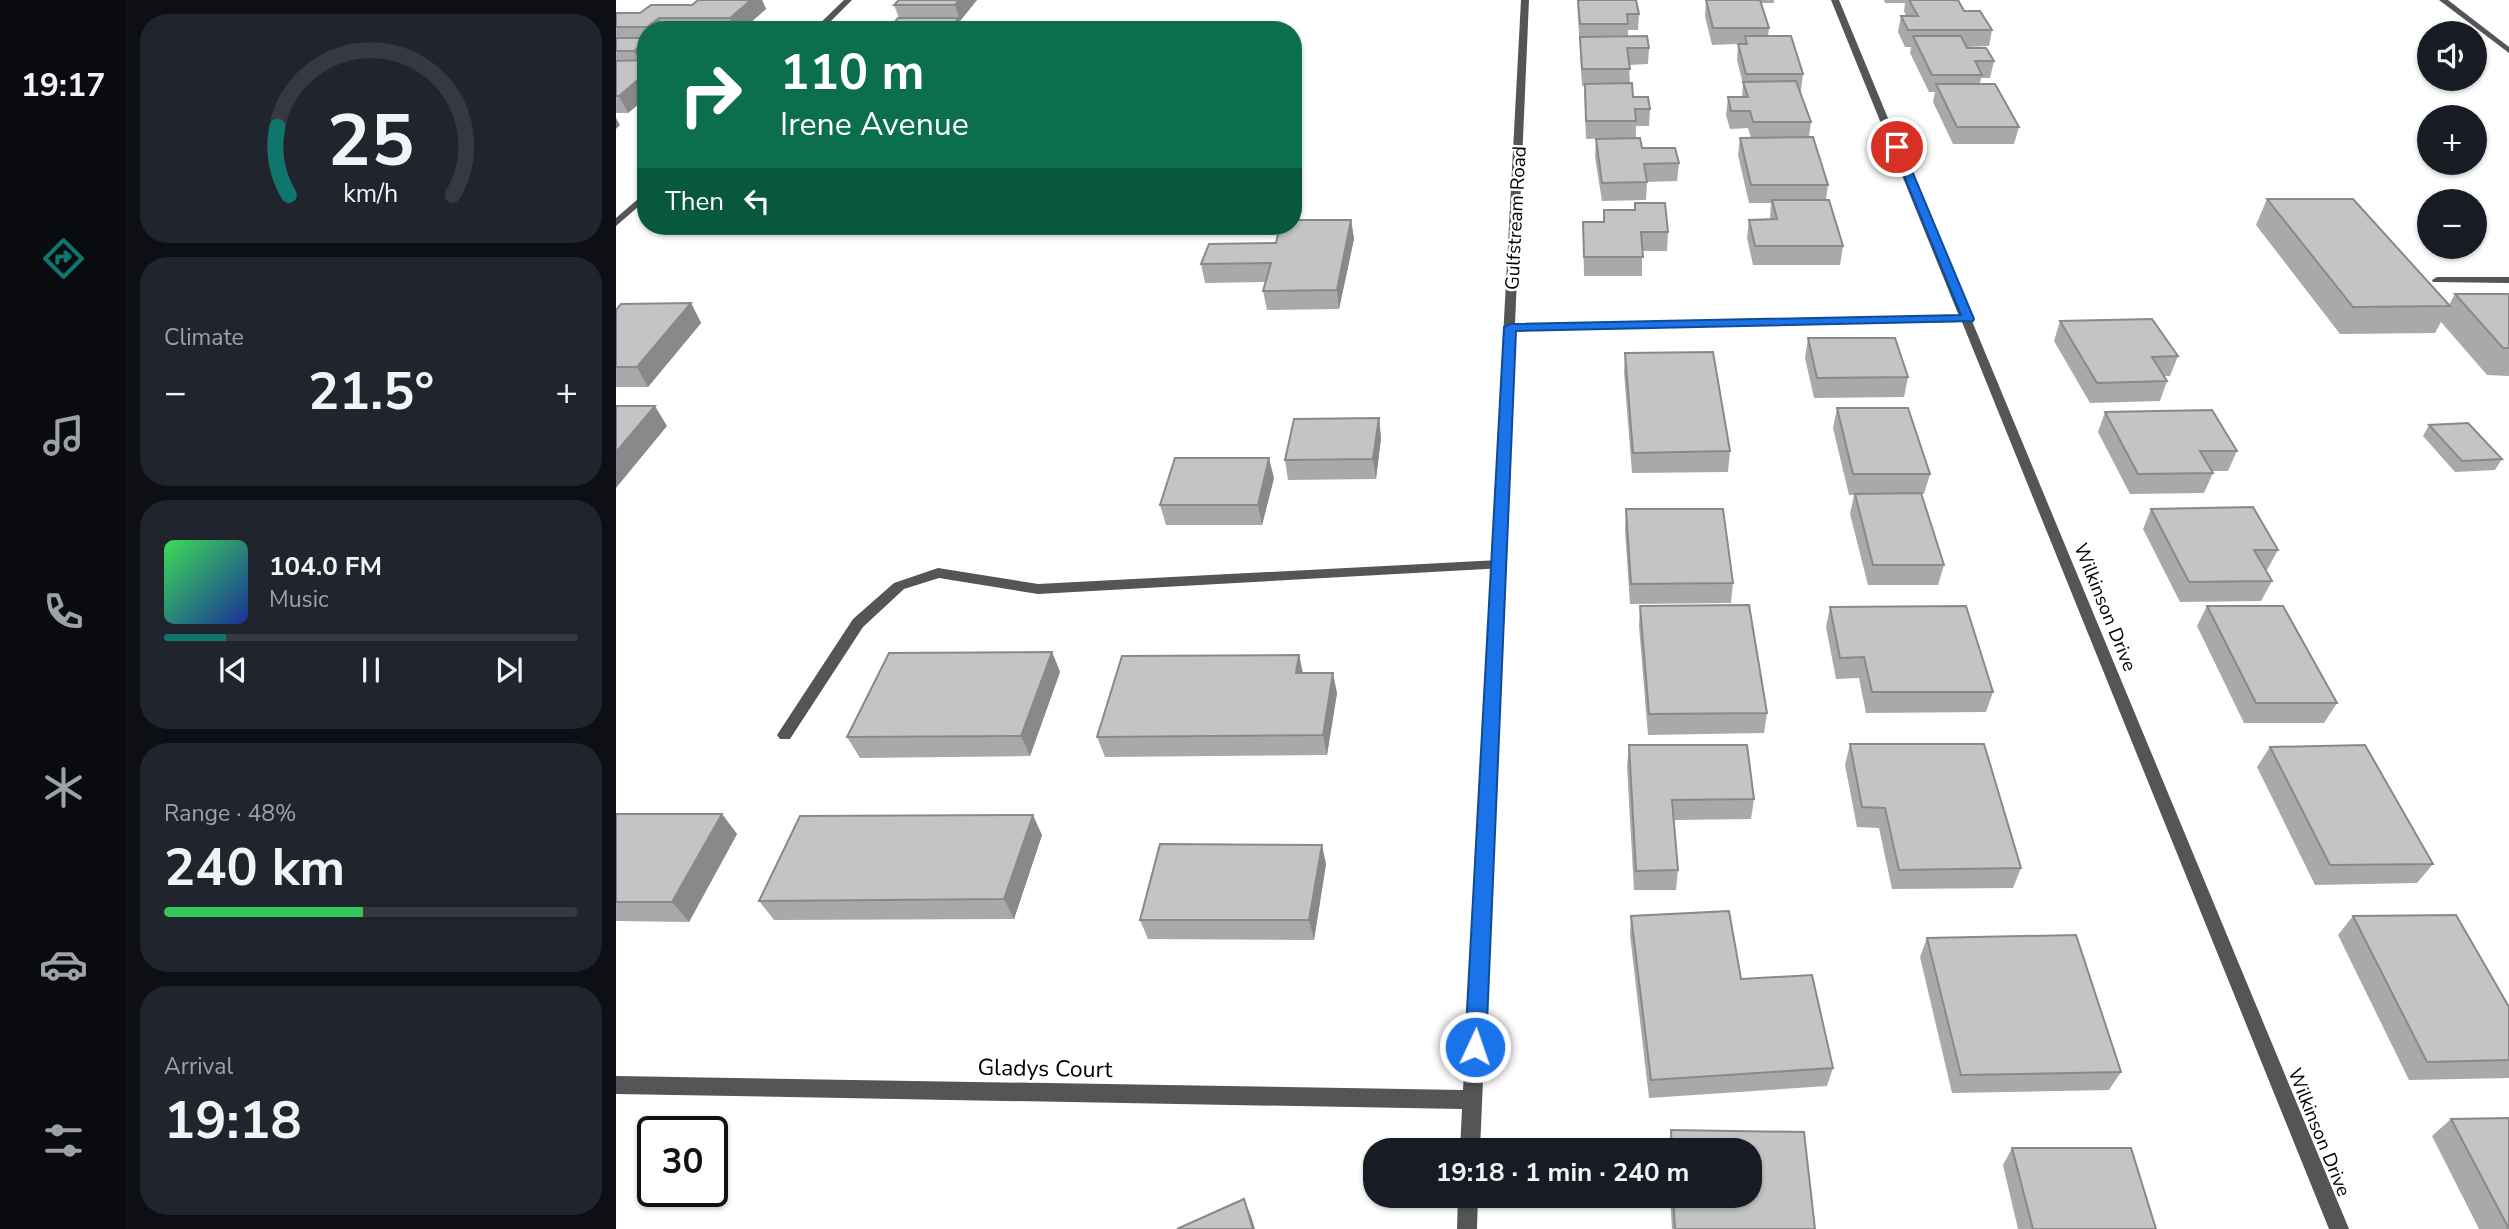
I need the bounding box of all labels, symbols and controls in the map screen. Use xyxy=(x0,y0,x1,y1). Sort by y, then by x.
map controls xyxy=(2417,21,2487,259)
button: sound xyxy=(2417,21,2487,91)
text: 110 m xyxy=(780,39,924,106)
icon: right xyxy=(665,49,756,140)
text: 19:17 xyxy=(21,64,105,107)
text: 25 xyxy=(327,91,415,191)
text: Irene Avenue xyxy=(780,103,969,146)
button: + xyxy=(2417,105,2487,175)
pin xyxy=(1867,117,1927,177)
icon: arrive xyxy=(1878,128,1916,166)
street label: Gulfstream Road xyxy=(1499,145,1533,291)
text: km/h xyxy=(343,176,399,210)
icon: left xyxy=(738,182,776,220)
text: Then xyxy=(665,184,724,219)
button: − xyxy=(2417,189,2487,259)
icon: directions xyxy=(39,234,88,283)
text: Climate xyxy=(164,322,244,353)
text: 21.5° xyxy=(308,356,434,427)
text: − xyxy=(164,367,187,418)
text: + xyxy=(555,367,578,418)
icon: music xyxy=(39,411,88,460)
street label: Wilkinson Drive xyxy=(2068,539,2143,675)
text: 104.0 FM xyxy=(269,549,382,584)
text: Music xyxy=(269,584,329,615)
icon: phone xyxy=(39,587,88,636)
icon: previous xyxy=(214,651,252,689)
icon: pause xyxy=(352,651,390,689)
icon: next xyxy=(490,651,528,689)
icon: climate xyxy=(39,763,88,812)
text: Range · 48% xyxy=(164,798,296,829)
text: 240 km xyxy=(164,832,345,903)
icon: car xyxy=(39,940,88,989)
position arrow xyxy=(1438,1010,1512,1084)
text: Arrival xyxy=(164,1051,233,1082)
street label: Gladys Court xyxy=(977,1052,1114,1085)
street label: Wilkinson Drive xyxy=(2282,1064,2357,1200)
text: 19:18 xyxy=(164,1085,302,1156)
icon: filters xyxy=(39,1116,88,1165)
speed limit sign: 30 xyxy=(637,1116,728,1207)
text: 19:18 · 1 min · 240 m xyxy=(1436,1155,1689,1190)

